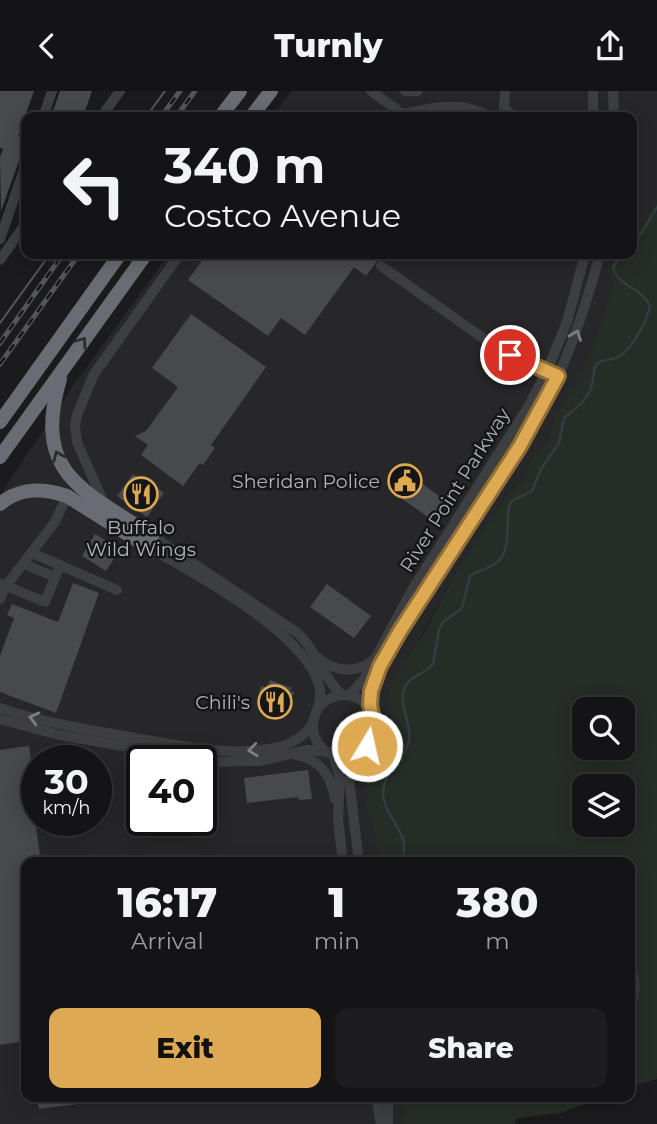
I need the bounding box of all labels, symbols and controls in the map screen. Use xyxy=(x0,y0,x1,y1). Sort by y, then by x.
text: Turnly xyxy=(274,26,383,65)
icon: back xyxy=(28,27,66,65)
icon: share xyxy=(591,27,629,65)
text: 340 m xyxy=(164,136,325,195)
icon: left xyxy=(49,140,140,231)
text: Costco Avenue xyxy=(164,196,401,235)
pin xyxy=(480,325,540,385)
one-way arrow xyxy=(567,329,581,341)
icon: arrive xyxy=(491,336,529,374)
one-way arrow xyxy=(74,337,87,350)
street label: River Point Parkway xyxy=(395,403,515,576)
one-way arrow xyxy=(52,451,66,463)
public building icon: Sheridan Police xyxy=(386,462,424,500)
place label: Sheridan Police xyxy=(232,470,380,493)
restaurant icon: Buffalo Wild Wings xyxy=(122,475,160,513)
place label: Buffalo Wild Wings xyxy=(86,516,196,561)
restaurant icon: Chili's xyxy=(256,683,294,721)
place label: Chili's xyxy=(195,691,250,714)
map controls xyxy=(572,697,635,837)
button: search xyxy=(572,697,635,760)
position arrow xyxy=(330,709,404,783)
one-way arrow xyxy=(29,712,41,726)
one-way arrow xyxy=(247,743,259,758)
speed limit sign: 40 xyxy=(126,745,217,836)
text: 30 xyxy=(44,760,89,803)
button: layers xyxy=(572,774,635,837)
text: km/h xyxy=(42,797,91,819)
text: 16:17 xyxy=(117,876,217,928)
text: 1 xyxy=(328,876,345,928)
text: 380 xyxy=(456,876,539,928)
text: Arrival xyxy=(131,927,204,955)
text: min xyxy=(314,927,360,955)
text: m xyxy=(485,927,510,955)
button: Exit xyxy=(49,1008,321,1088)
button: Share xyxy=(335,1008,607,1088)

